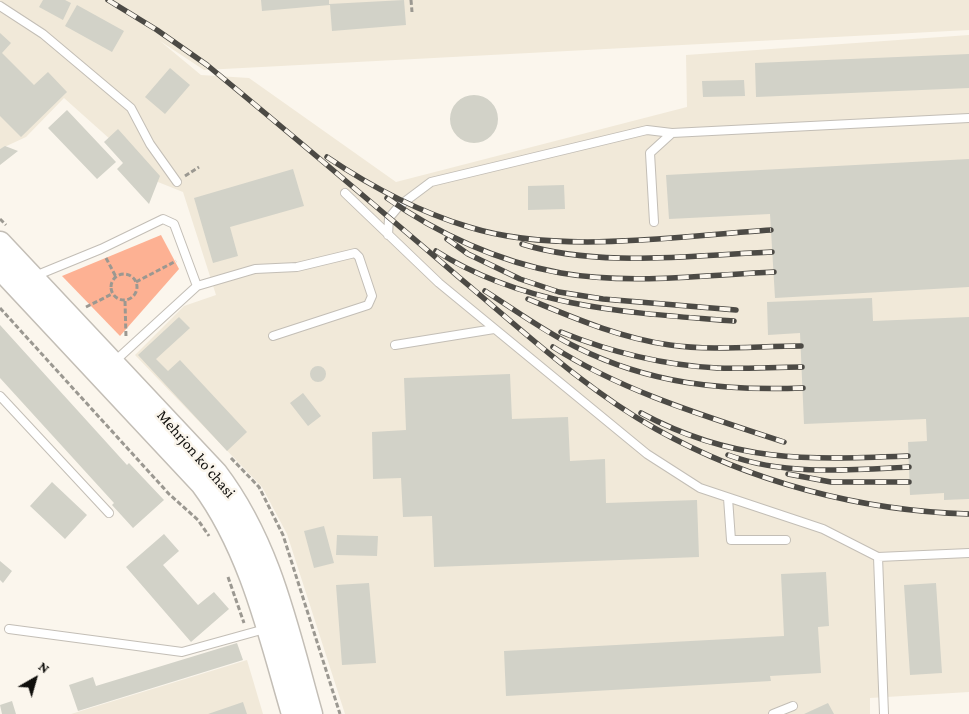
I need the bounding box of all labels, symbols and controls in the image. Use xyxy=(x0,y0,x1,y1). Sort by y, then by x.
street label: Mehrjon ko'chasi xyxy=(153,406,239,502)
north arrow xyxy=(10,654,60,704)
text: N xyxy=(36,658,53,676)

